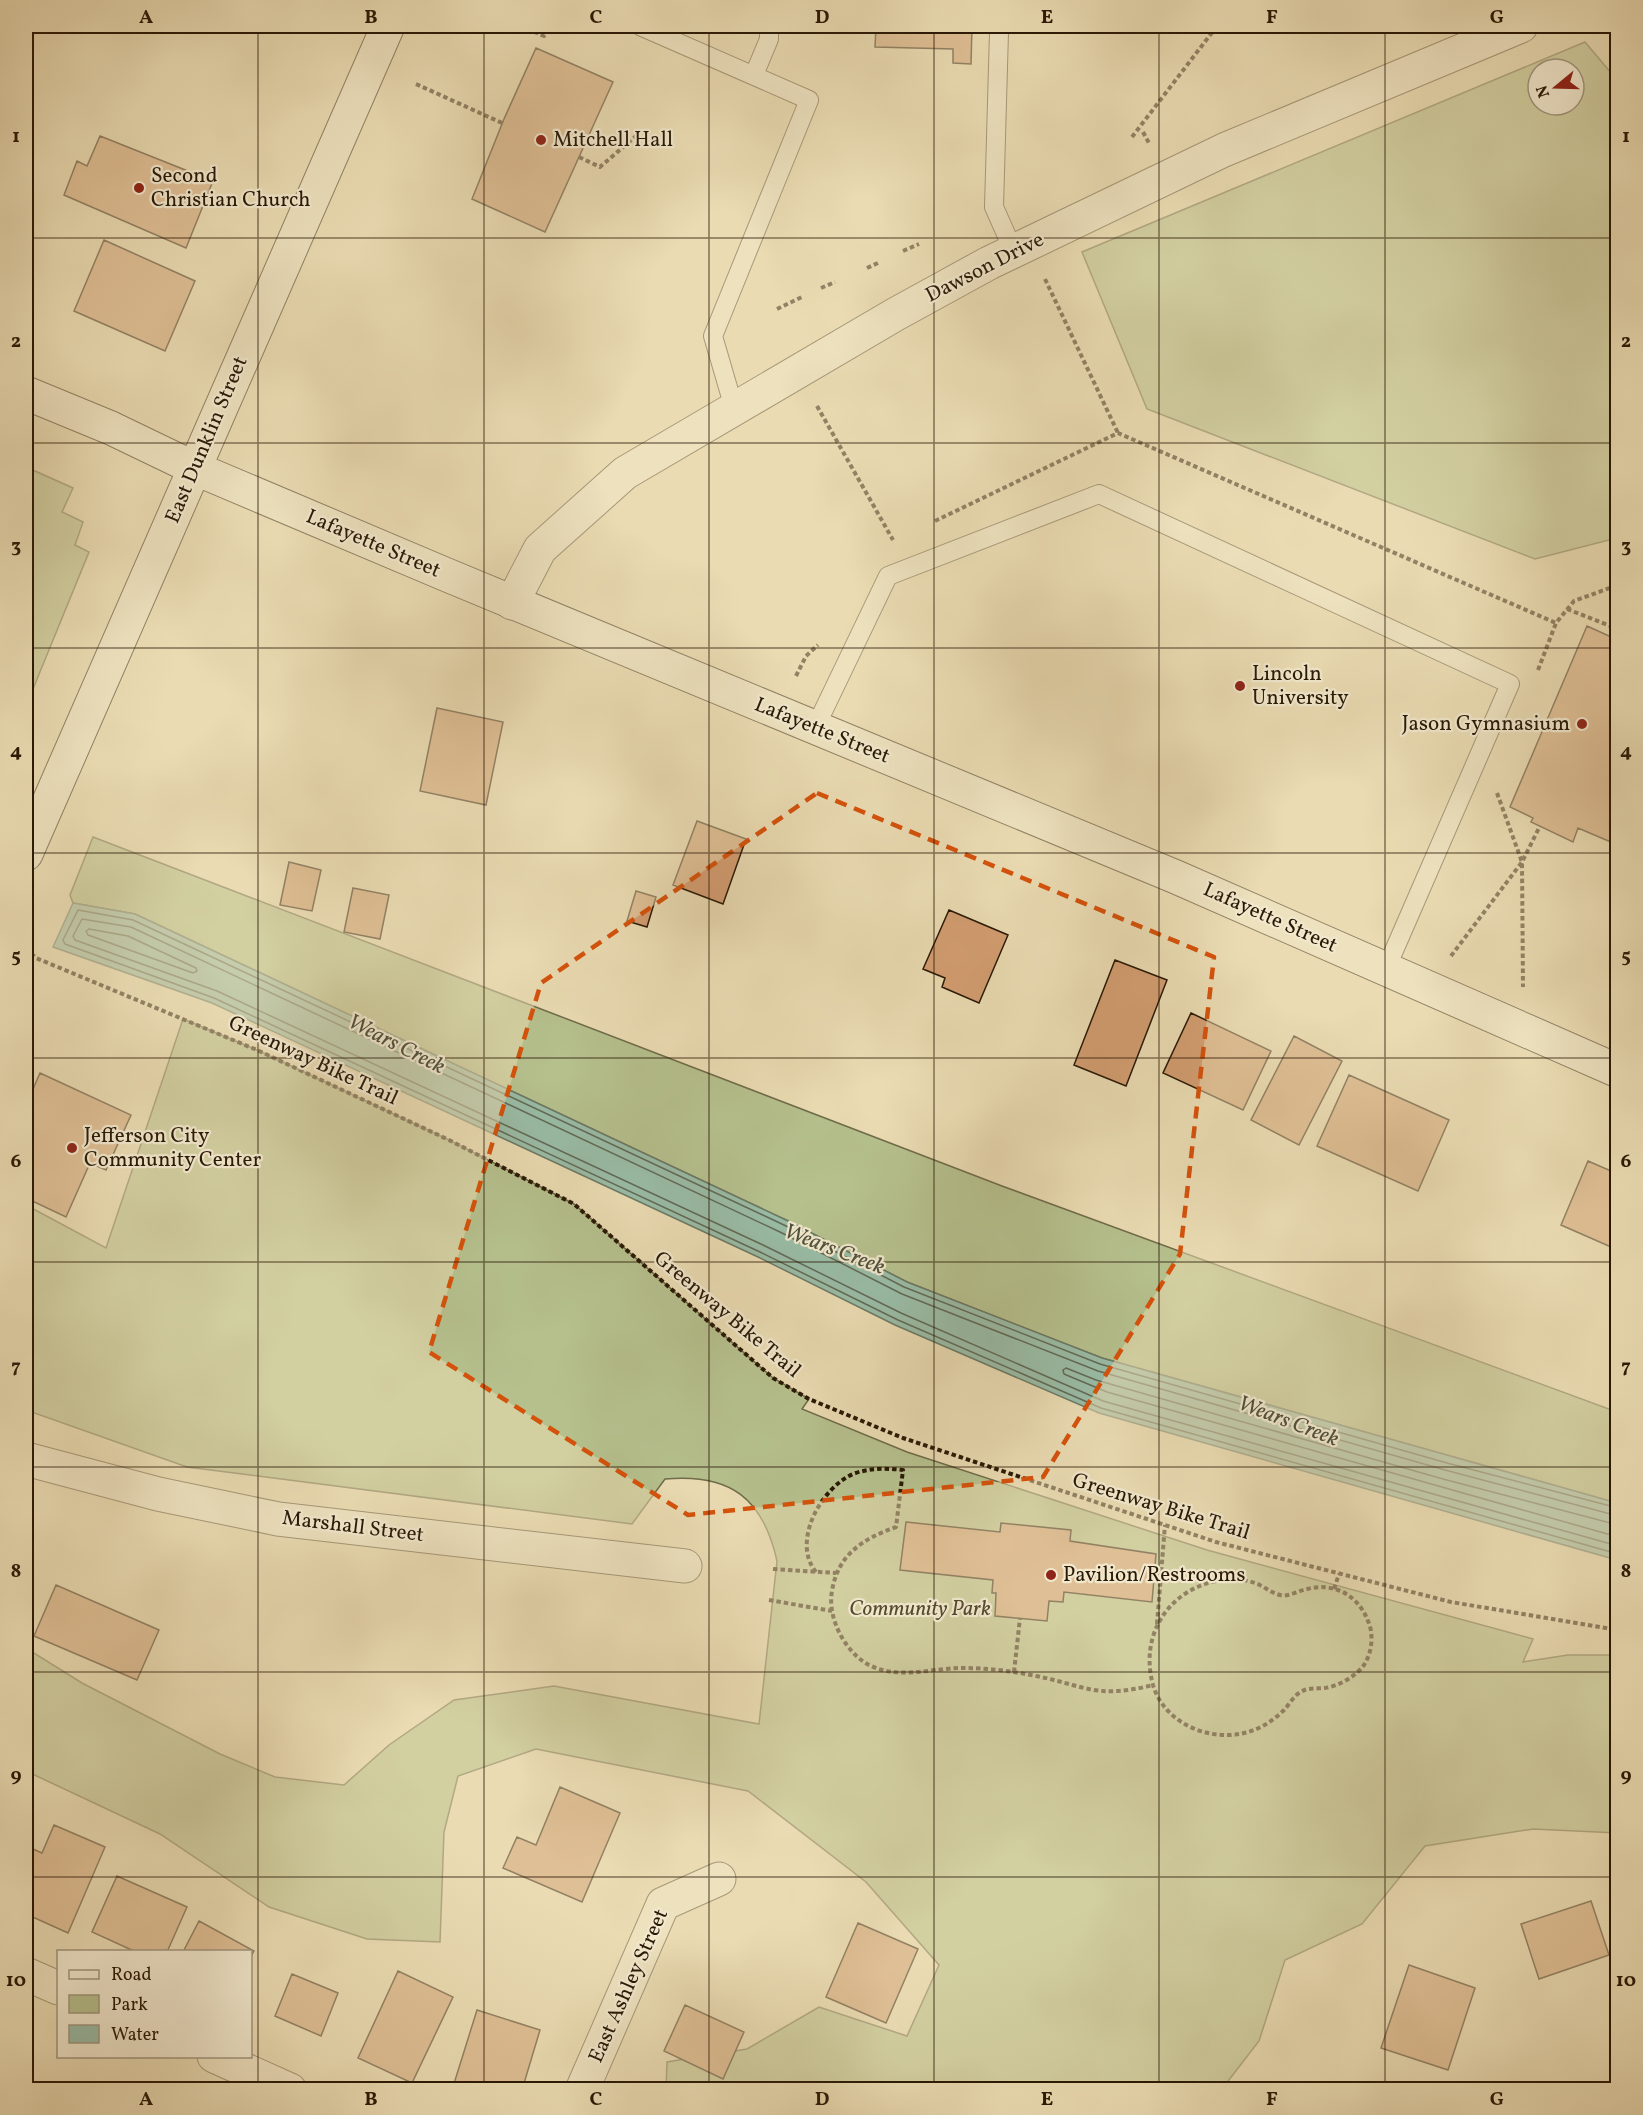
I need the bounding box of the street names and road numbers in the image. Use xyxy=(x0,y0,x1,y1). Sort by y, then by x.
street label: Dawson Drive xyxy=(921,226,1049,310)
street label: East Dunklin Street xyxy=(159,352,255,528)
street label: Lafayette Street xyxy=(301,503,445,585)
street label: Lafayette Street xyxy=(750,691,894,771)
street label: Lafayette Street xyxy=(1198,875,1342,961)
street label: Greenway Bike Trail xyxy=(223,1009,403,1113)
street label: Greenway Bike Trail xyxy=(647,1245,807,1385)
street label: Greenway Bike Trail xyxy=(1069,1466,1253,1548)
street label: Marshall Street xyxy=(280,1504,426,1550)
street label: East Ashley Street xyxy=(582,1904,676,2068)

